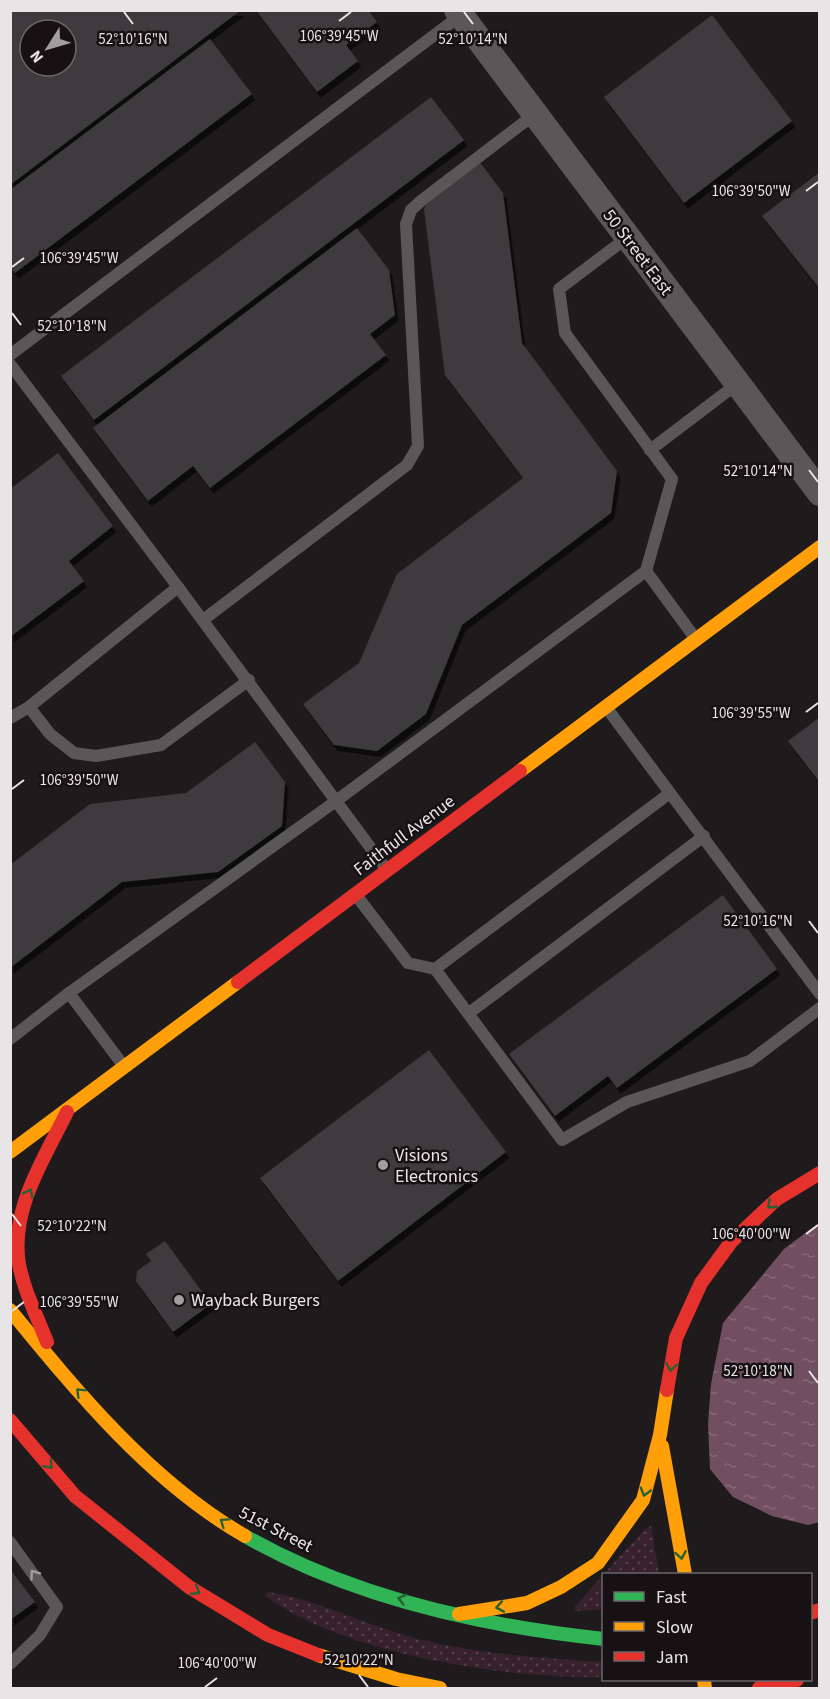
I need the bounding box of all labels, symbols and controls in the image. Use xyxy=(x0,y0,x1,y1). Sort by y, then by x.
north arrow xyxy=(18,18,78,78)
text: 106°39'45"W xyxy=(299,26,379,47)
text: 52°10'16"N xyxy=(98,29,168,50)
text: 52°10'14"N xyxy=(438,29,508,50)
text: N xyxy=(25,46,49,67)
text: 106°39'50"W xyxy=(711,181,791,202)
street label: 50 Street East xyxy=(597,204,678,301)
text: 106°39'45"W xyxy=(39,248,119,269)
text: 52°10'18"N xyxy=(37,316,107,337)
text: 52°10'14"N xyxy=(723,461,793,482)
text: 106°39'55"W xyxy=(711,703,791,724)
text: 106°39'50"W xyxy=(39,770,119,791)
street label: Faithfull Avenue xyxy=(348,789,460,882)
text: 52°10'16"N xyxy=(723,911,793,932)
place label: Visions Electronics xyxy=(395,1143,478,1189)
marker: Visions Electronics xyxy=(376,1158,390,1172)
one-way arrow xyxy=(22,1188,34,1199)
one-way arrow xyxy=(767,1198,777,1209)
text: 52°10'22"N xyxy=(37,1216,107,1237)
text: 106°40'00"W xyxy=(711,1224,791,1245)
place label: Wayback Burgers xyxy=(191,1288,320,1313)
text: 106°39'55"W xyxy=(39,1292,119,1313)
marker: Wayback Burgers xyxy=(172,1293,186,1307)
text: 52°10'18"N xyxy=(723,1361,793,1382)
one-way arrow xyxy=(665,1362,678,1372)
one-way arrow xyxy=(76,1388,86,1399)
one-way arrow xyxy=(41,1458,52,1469)
one-way arrow xyxy=(640,1486,652,1497)
street label: 51st Street xyxy=(235,1500,317,1559)
one-way arrow xyxy=(220,1518,231,1529)
one-way arrow xyxy=(674,1550,687,1560)
one-way arrow xyxy=(30,1570,41,1581)
legend xyxy=(602,1573,812,1681)
one-way arrow xyxy=(190,1584,200,1596)
text: Fast xyxy=(656,1585,687,1610)
one-way arrow xyxy=(398,1594,408,1606)
one-way arrow xyxy=(495,1601,504,1613)
text: Slow xyxy=(656,1615,693,1640)
text: Jam xyxy=(656,1645,689,1670)
text: 52°10'22"N xyxy=(324,1650,394,1671)
text: 106°40'00"W xyxy=(177,1653,257,1674)

